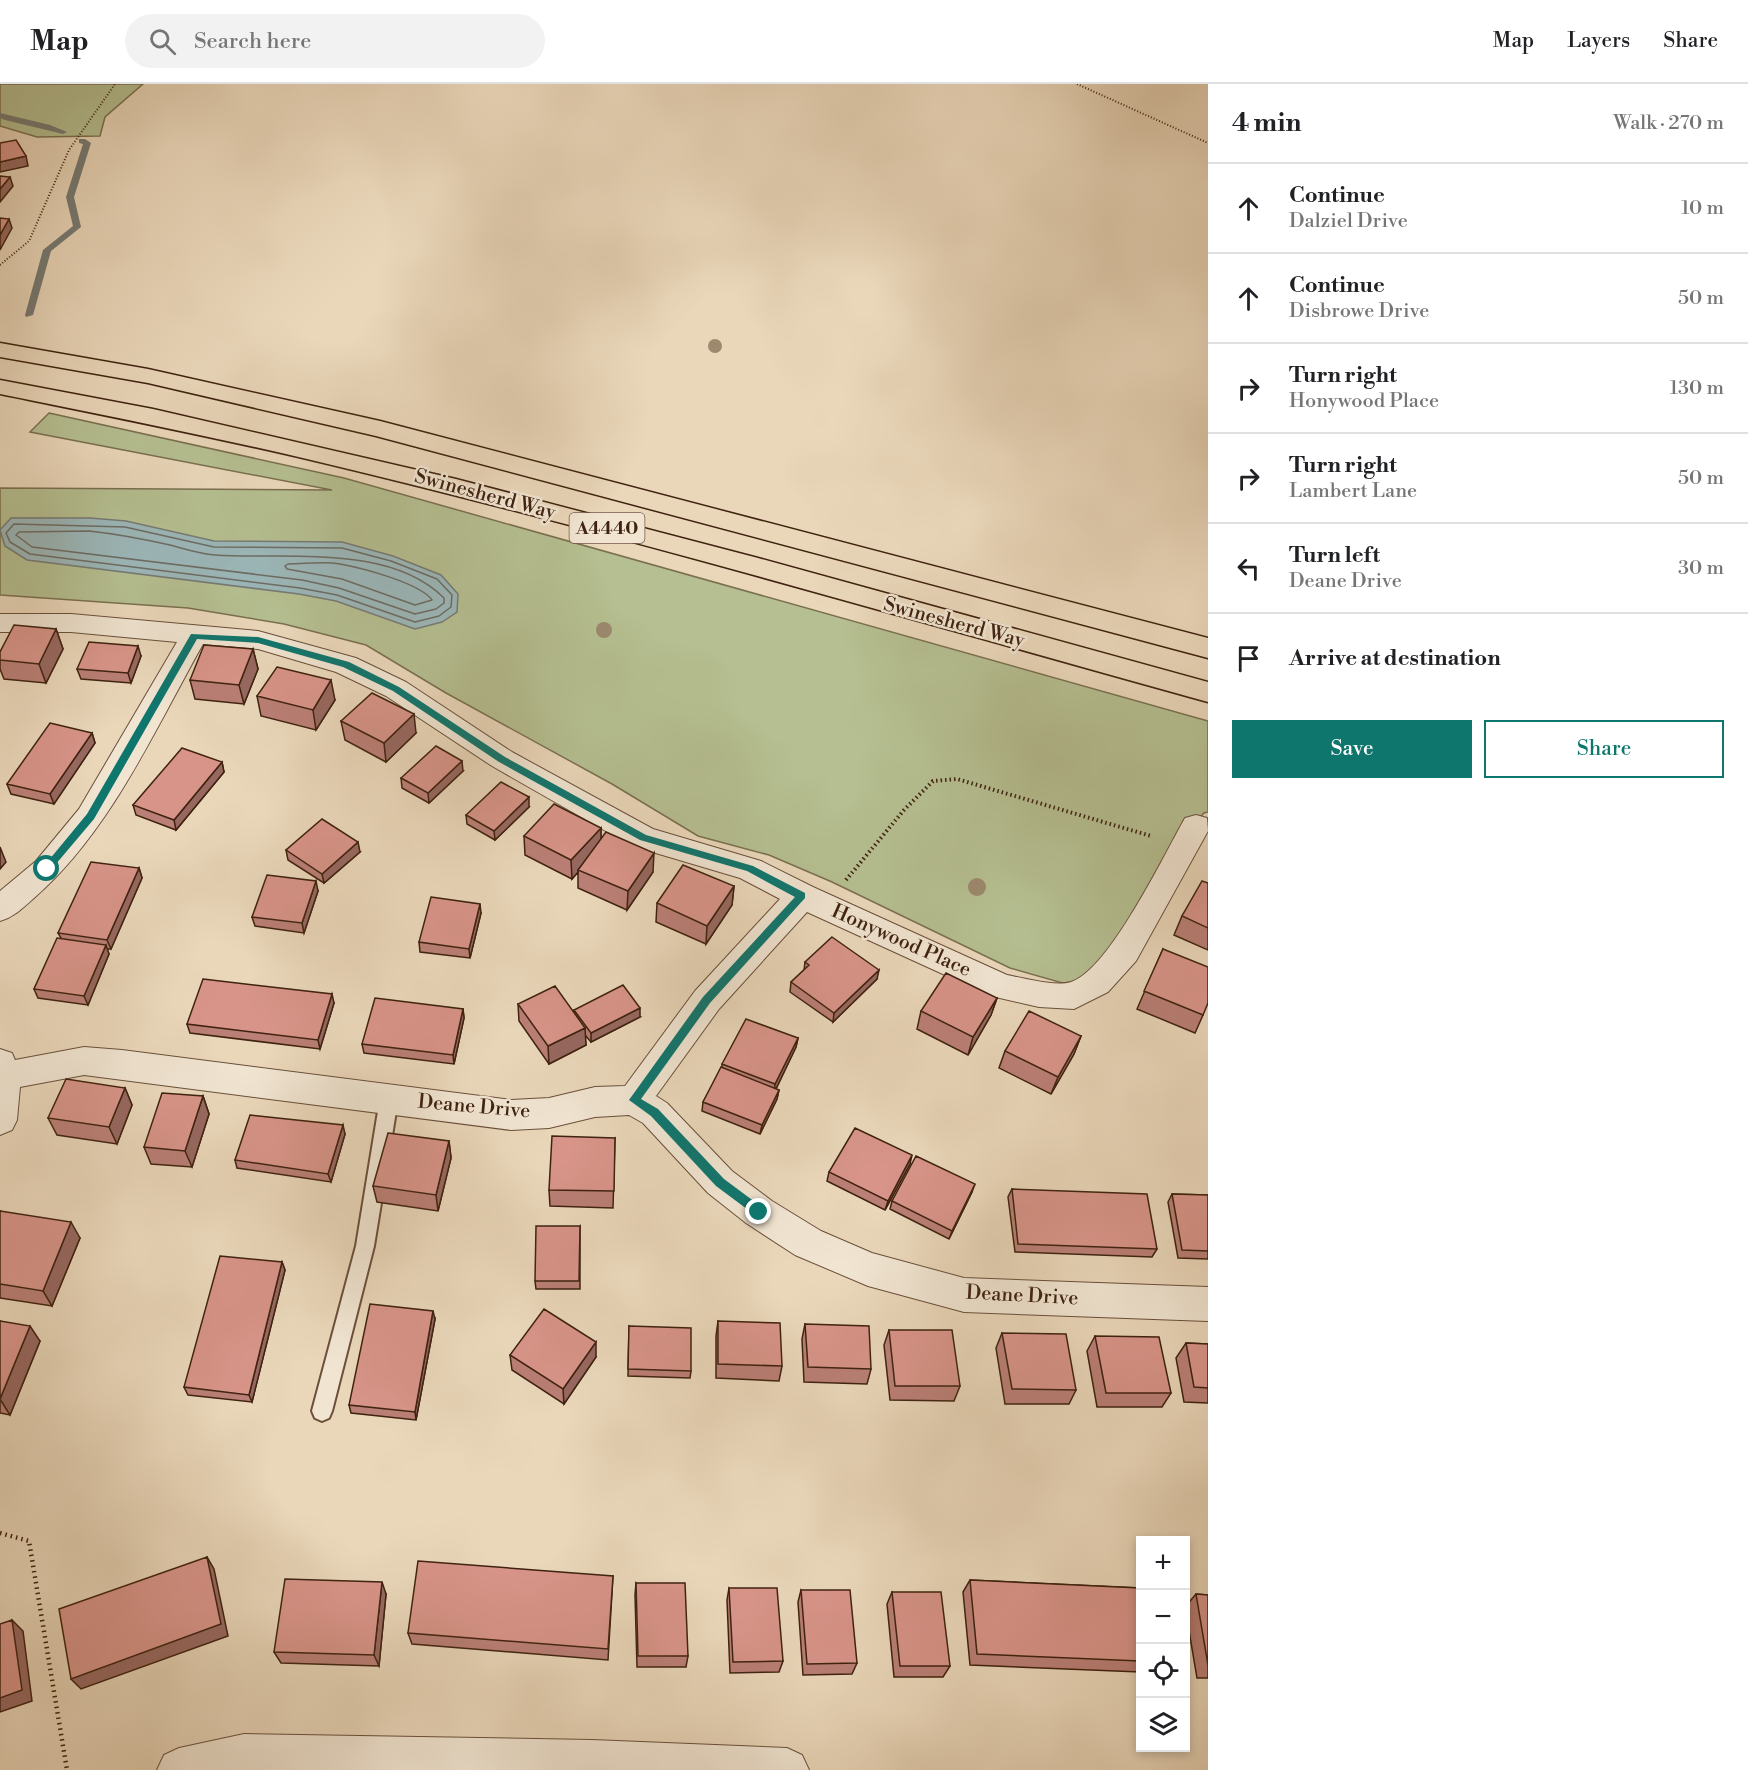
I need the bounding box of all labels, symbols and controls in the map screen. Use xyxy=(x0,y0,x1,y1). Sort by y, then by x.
search box xyxy=(125,14,545,68)
text: Map xyxy=(30,24,89,59)
icon: search xyxy=(146,25,179,58)
text: Search here xyxy=(194,28,311,55)
text: Map xyxy=(1493,28,1534,54)
text: Layers xyxy=(1567,28,1630,54)
text: Share xyxy=(1663,28,1718,54)
text: 4 min xyxy=(1232,107,1302,139)
text: Walk · 270 m xyxy=(1613,111,1724,136)
text: Continue xyxy=(1289,182,1385,209)
icon: ahead xyxy=(1232,192,1265,225)
text: 10 m xyxy=(1681,196,1724,221)
text: Dalziel Drive xyxy=(1289,209,1408,234)
text: Continue xyxy=(1289,272,1385,299)
icon: ahead xyxy=(1232,282,1265,315)
text: 50 m xyxy=(1678,286,1724,311)
text: Disbrowe Drive xyxy=(1289,299,1429,324)
text: Turn right xyxy=(1289,362,1397,389)
icon: right xyxy=(1232,372,1265,405)
text: 130 m xyxy=(1669,376,1724,401)
text: Honywood Place xyxy=(1289,389,1439,414)
text: Turn right xyxy=(1289,452,1397,479)
icon: right xyxy=(1232,462,1265,495)
street label: Swinesherd Way xyxy=(412,464,558,526)
text: 50 m xyxy=(1678,466,1724,491)
text: Lambert Lane xyxy=(1289,479,1417,504)
road number: A4440 xyxy=(570,513,644,543)
text: Turn left xyxy=(1289,542,1380,569)
icon: left xyxy=(1232,552,1265,585)
text: 30 m xyxy=(1678,556,1724,581)
text: Deane Drive xyxy=(1289,569,1402,594)
street label: Swinesherd Way xyxy=(881,592,1027,654)
icon: arrive xyxy=(1232,642,1265,675)
text: Arrive at destination xyxy=(1289,645,1501,672)
button: Save xyxy=(1232,720,1472,778)
button: Share xyxy=(1484,720,1724,778)
route start xyxy=(33,855,59,881)
street label: Honywood Place xyxy=(827,899,975,983)
street label: Deane Drive xyxy=(417,1090,531,1124)
route end xyxy=(745,1198,771,1224)
street label: Deane Drive xyxy=(965,1281,1079,1311)
map controls xyxy=(1136,1536,1190,1752)
button: + xyxy=(1136,1536,1190,1590)
button: − xyxy=(1136,1590,1190,1644)
button: locate xyxy=(1136,1644,1190,1698)
button: layers xyxy=(1136,1698,1190,1752)

